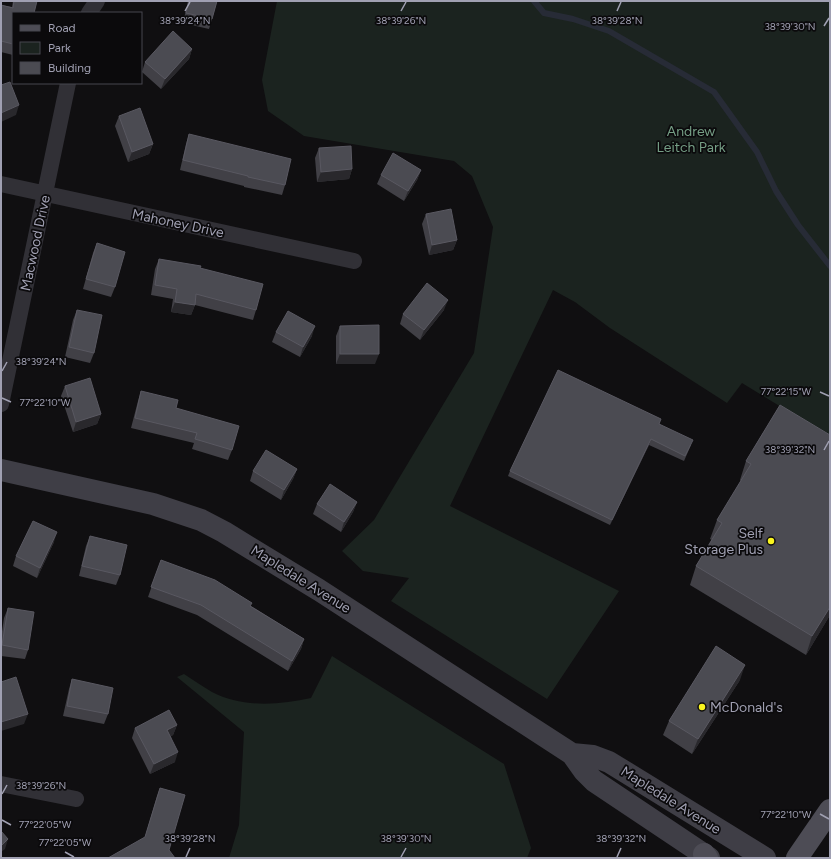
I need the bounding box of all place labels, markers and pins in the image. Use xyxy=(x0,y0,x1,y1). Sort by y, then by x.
place label: Self Storage Plus xyxy=(684,525,764,558)
marker: Self Storage Plus xyxy=(766,536,776,546)
place label: McDonald's xyxy=(710,699,783,716)
marker: McDonald's xyxy=(697,702,707,712)

